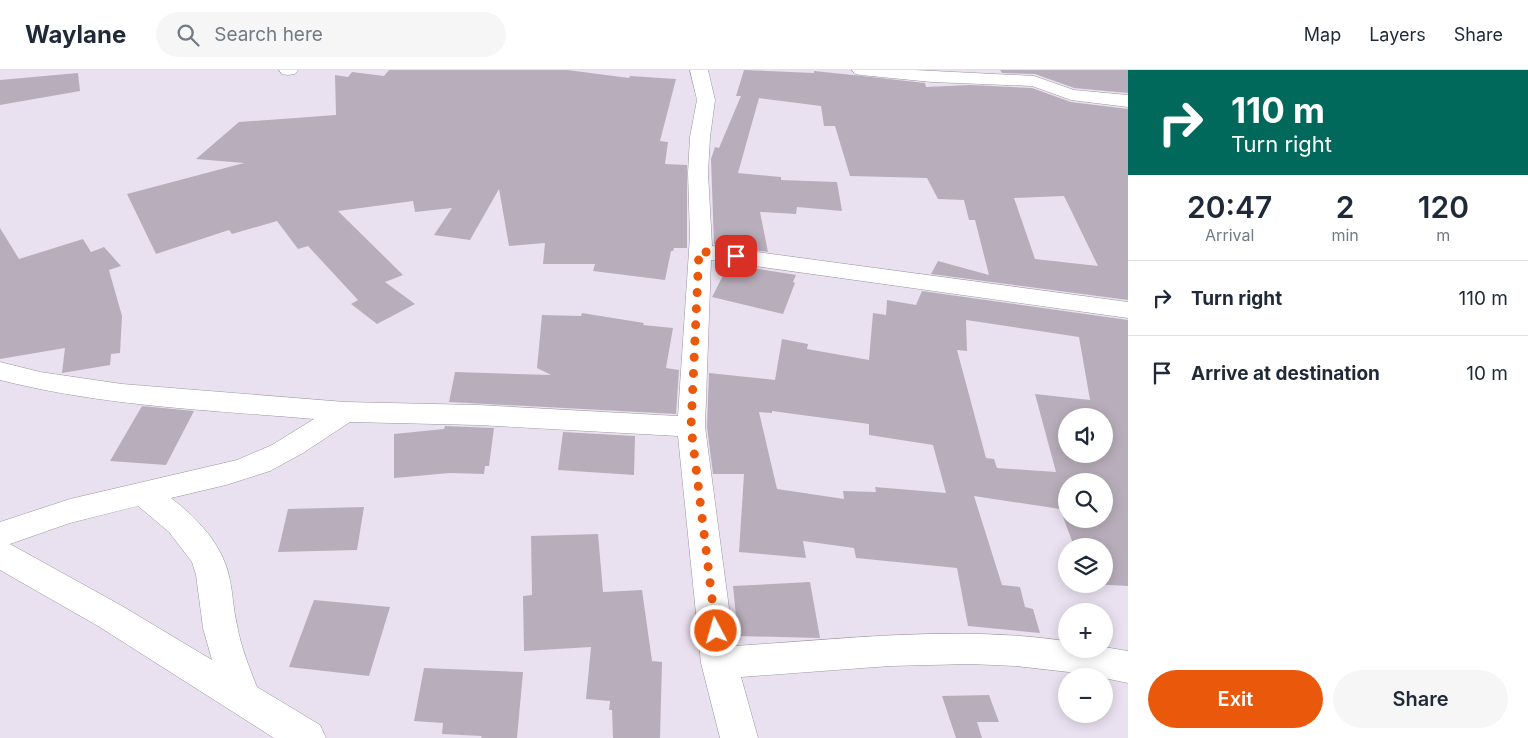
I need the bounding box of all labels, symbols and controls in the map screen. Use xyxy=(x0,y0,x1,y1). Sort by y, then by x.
search box xyxy=(156,12,506,57)
text: Waylane xyxy=(25,20,126,49)
icon: search xyxy=(174,21,202,49)
text: Search here xyxy=(214,23,323,46)
text: Map xyxy=(1304,24,1341,45)
text: Layers xyxy=(1369,24,1426,45)
text: Share xyxy=(1454,24,1503,45)
text: 110 m xyxy=(1231,89,1325,131)
icon: right xyxy=(1148,90,1213,155)
text: Turn right xyxy=(1231,131,1332,157)
text: 20:47 xyxy=(1187,189,1272,225)
text: 2 xyxy=(1336,189,1354,225)
text: 120 xyxy=(1418,189,1469,225)
text: Arrival xyxy=(1205,225,1254,245)
text: min xyxy=(1331,225,1359,245)
text: m xyxy=(1436,225,1450,245)
pin xyxy=(715,235,757,277)
icon: arrive xyxy=(722,242,750,270)
icon: right xyxy=(1148,284,1176,312)
text: Turn right xyxy=(1191,287,1282,310)
text: 110 m xyxy=(1459,287,1508,310)
icon: arrive xyxy=(1148,359,1176,387)
text: Arrive at destination xyxy=(1191,362,1380,385)
text: 10 m xyxy=(1466,362,1508,385)
map controls xyxy=(1058,408,1113,723)
button: sound xyxy=(1058,408,1113,463)
button: search xyxy=(1058,473,1113,528)
button: layers xyxy=(1058,538,1113,593)
button: + xyxy=(1058,603,1113,658)
position arrow xyxy=(689,604,741,656)
button: − xyxy=(1058,668,1113,723)
button: Exit xyxy=(1148,670,1323,728)
button: Share xyxy=(1333,670,1508,728)

